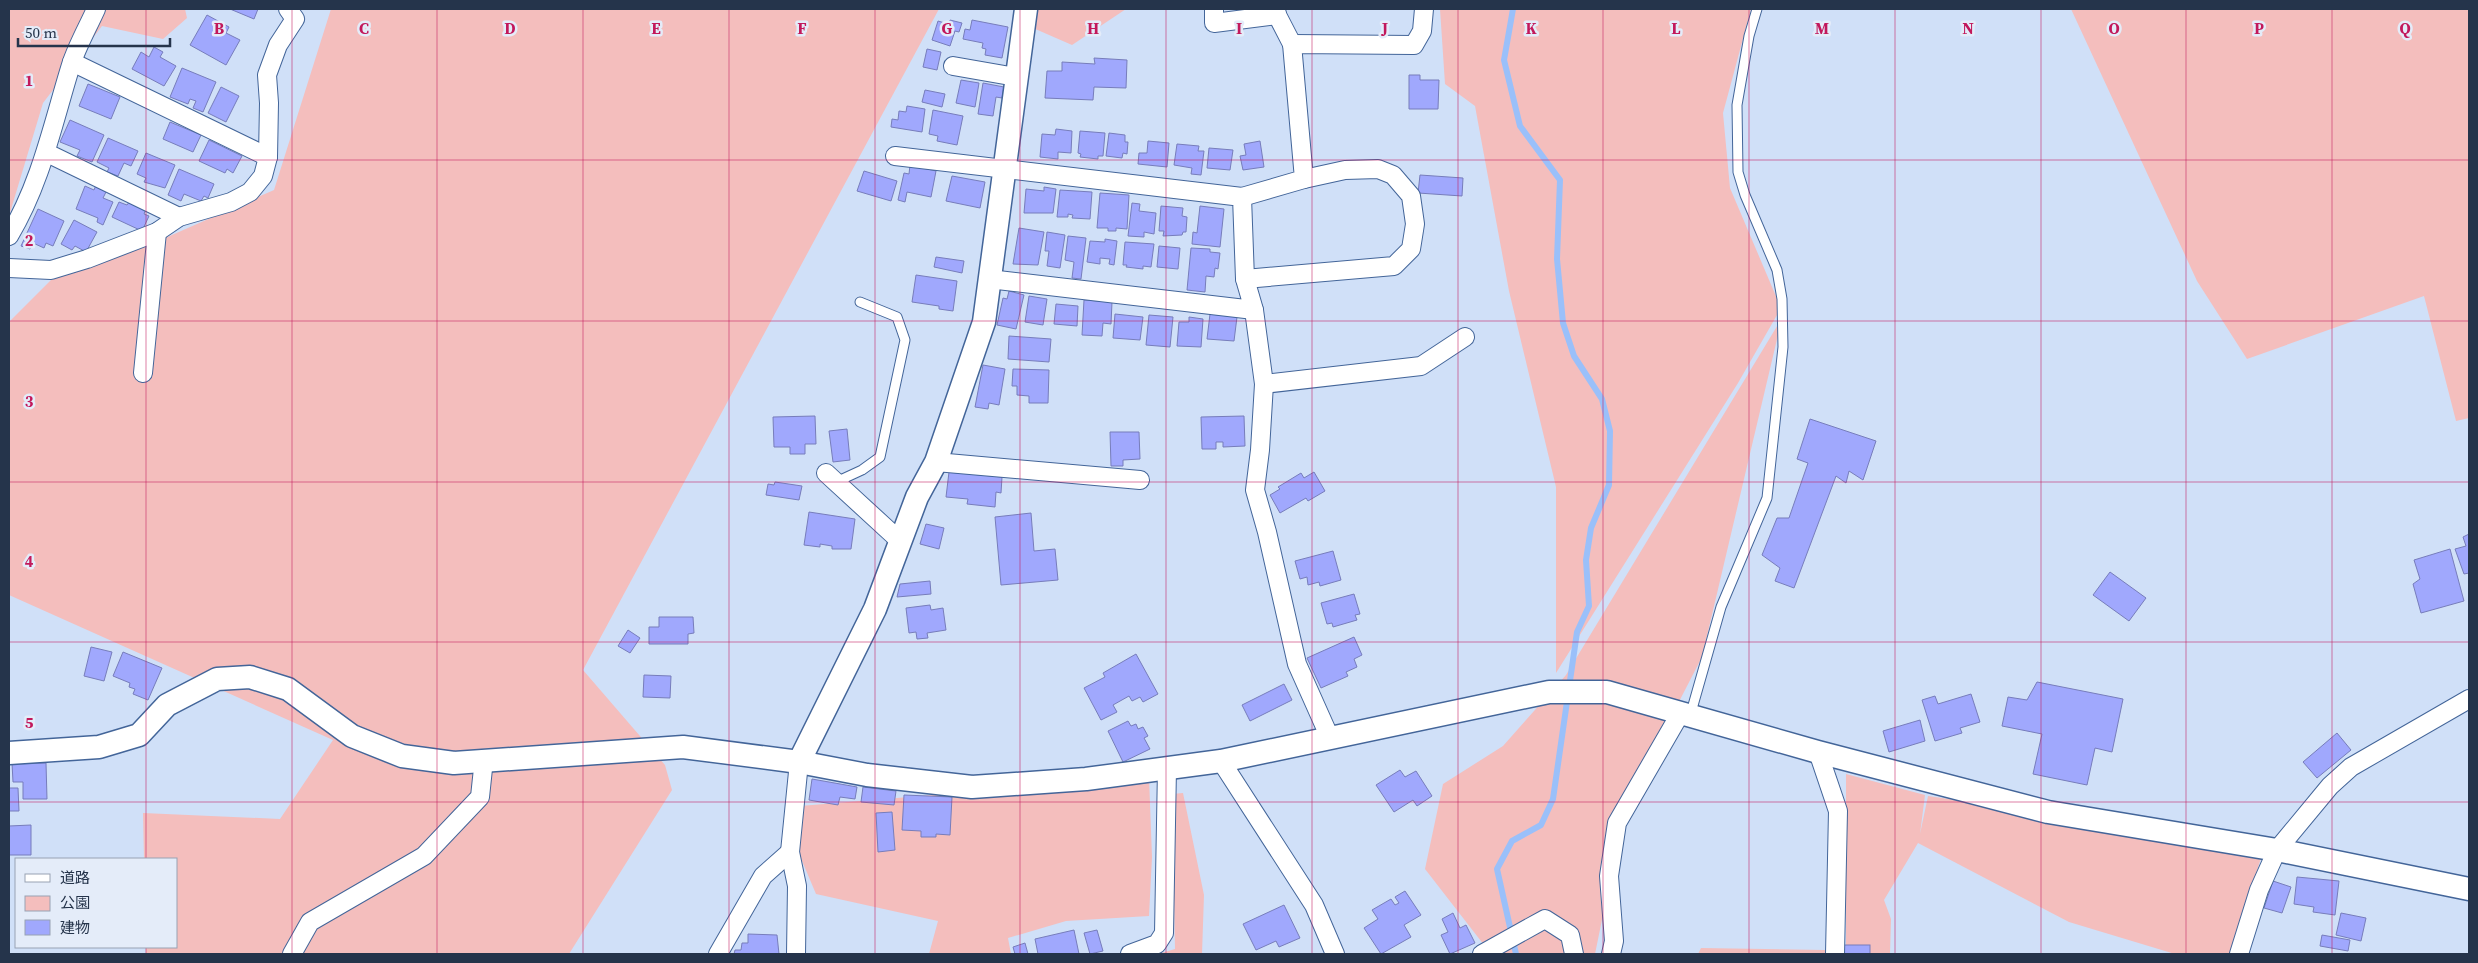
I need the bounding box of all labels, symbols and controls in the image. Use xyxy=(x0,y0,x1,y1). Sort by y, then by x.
scale bar xyxy=(18,15,170,47)
text: B xyxy=(214,17,225,39)
text: C xyxy=(359,17,369,39)
text: D xyxy=(504,17,516,39)
text: E xyxy=(651,17,661,39)
text: F xyxy=(797,17,807,39)
text: G xyxy=(942,17,953,39)
text: H xyxy=(1087,17,1099,39)
text: I xyxy=(1236,17,1242,39)
text: J xyxy=(1381,17,1388,39)
text: K xyxy=(1525,17,1537,39)
text: L xyxy=(1671,17,1681,39)
text: M xyxy=(1815,17,1829,39)
text: N xyxy=(1962,17,1974,39)
text: O xyxy=(2108,17,2120,39)
text: P xyxy=(2254,17,2264,39)
text: Q xyxy=(2399,17,2411,39)
text: 50 m xyxy=(25,22,57,43)
text: 1 xyxy=(25,69,33,91)
text: 2 xyxy=(25,229,34,251)
text: 3 xyxy=(25,390,34,412)
text: 4 xyxy=(25,550,34,572)
text: 5 xyxy=(25,711,34,733)
legend xyxy=(15,858,178,948)
text: 道路 xyxy=(60,867,90,888)
text: 公園 xyxy=(60,892,90,913)
text: 建物 xyxy=(60,917,90,938)

